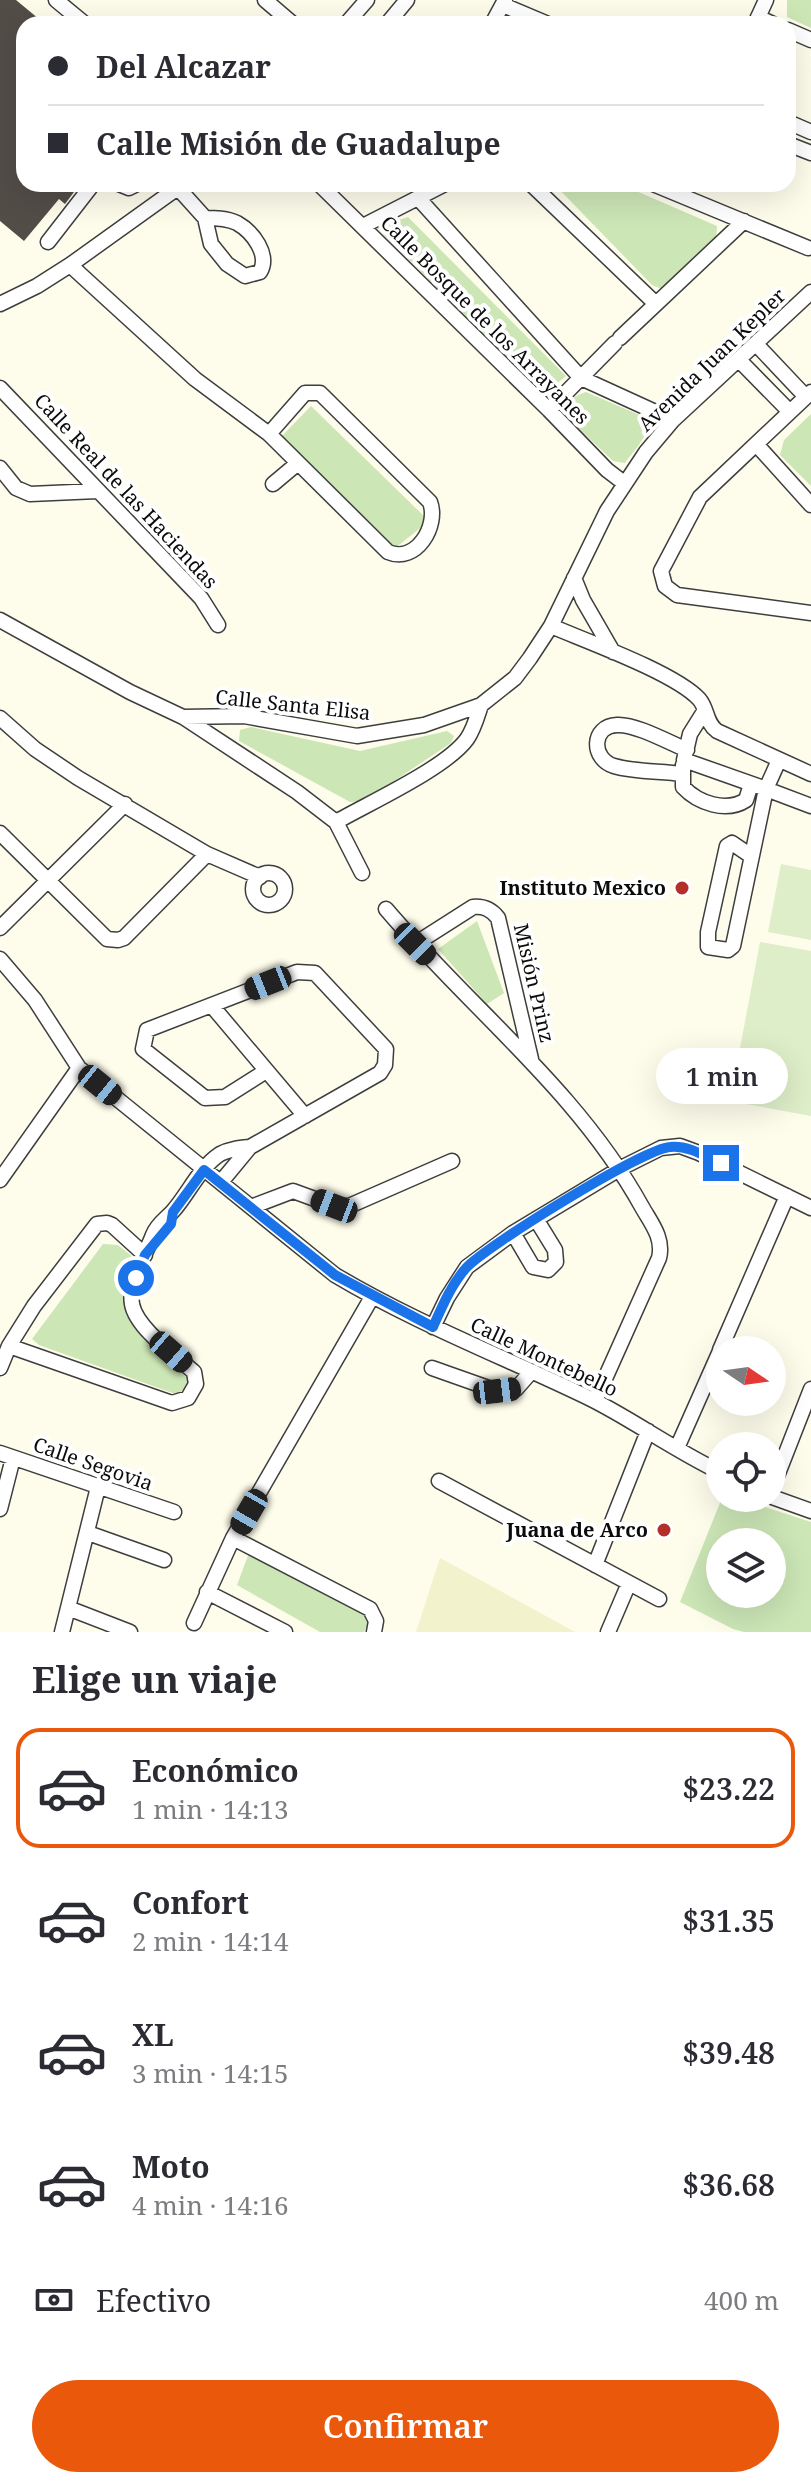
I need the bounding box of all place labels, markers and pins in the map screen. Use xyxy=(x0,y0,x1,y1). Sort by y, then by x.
place label: Instituto Mexico xyxy=(500,874,666,901)
marker: Instituto Mexico xyxy=(673,879,691,897)
place label: Juana de Arco xyxy=(505,1516,648,1543)
marker: Juana de Arco xyxy=(655,1521,673,1539)

